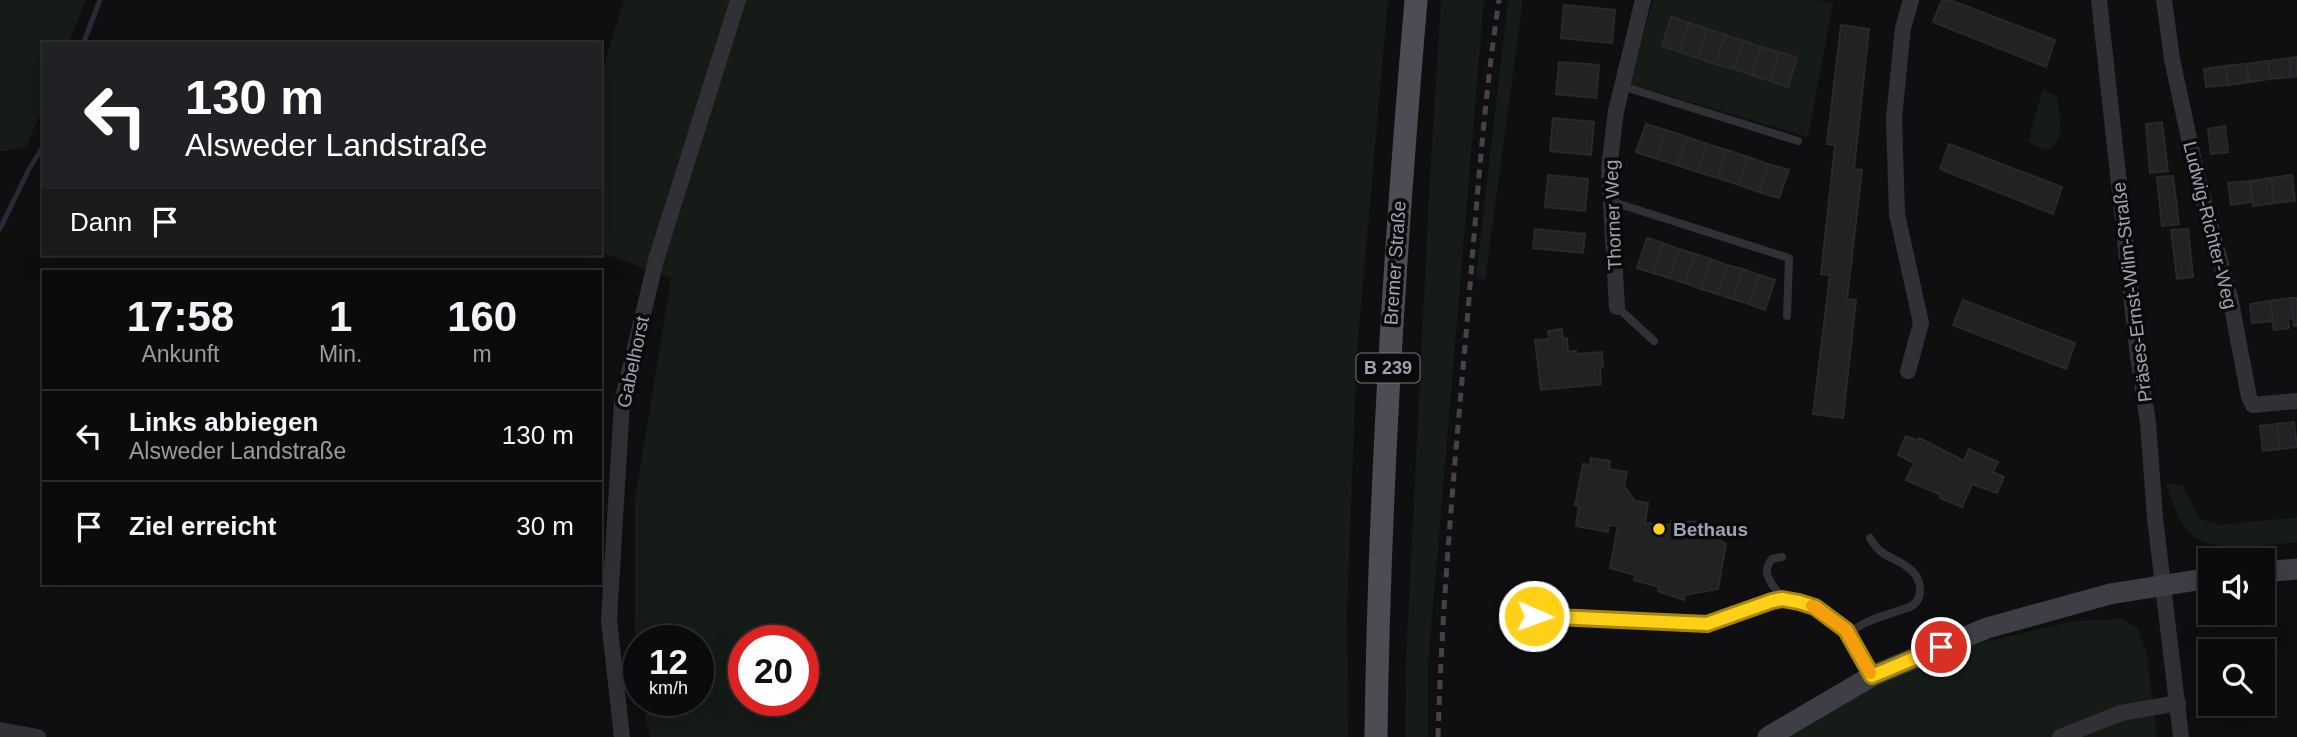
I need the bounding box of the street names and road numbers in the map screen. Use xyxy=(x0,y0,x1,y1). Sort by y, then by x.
street label: Ludwig-Richter-Weg xyxy=(2179,139,2241,311)
street label: Thorner Weg xyxy=(1601,159,1625,271)
street label: Präses-Ernst-Wilm-Straße xyxy=(2108,181,2156,403)
street label: Bremer Straße xyxy=(1380,200,1410,326)
street label: Gabelhorst xyxy=(613,314,653,410)
road number: B 239 xyxy=(1356,354,1420,382)

